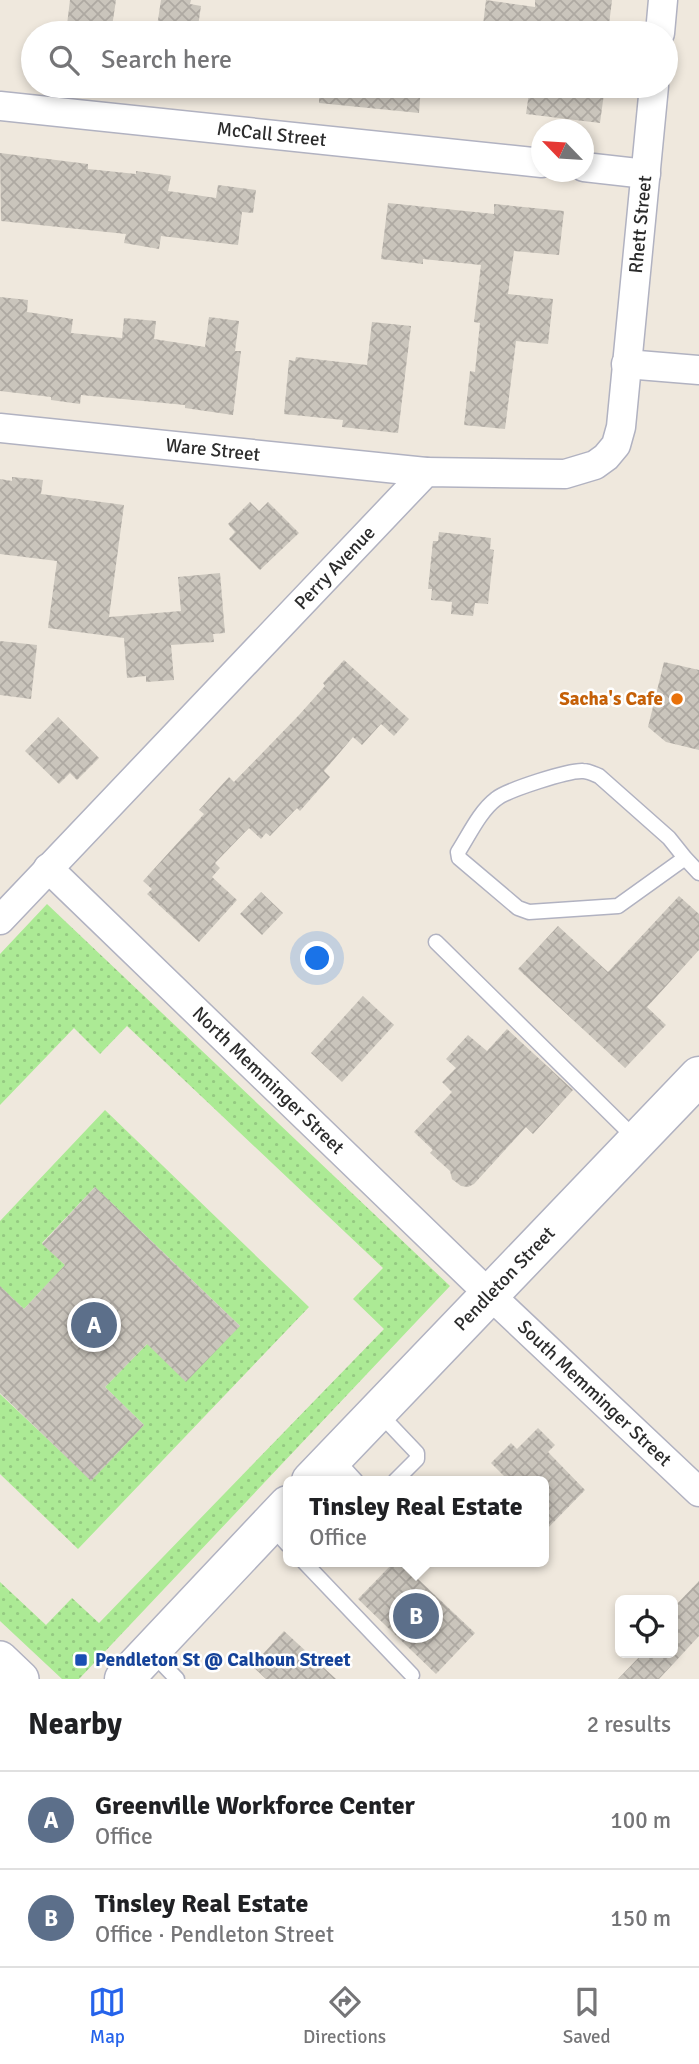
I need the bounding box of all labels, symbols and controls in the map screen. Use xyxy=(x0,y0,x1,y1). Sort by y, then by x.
search box xyxy=(21,21,678,98)
icon: search xyxy=(45,41,83,79)
text: Search here xyxy=(101,44,232,76)
street label: McCall Street xyxy=(216,117,328,152)
north arrow xyxy=(531,119,594,182)
street label: Rhett Street xyxy=(624,174,657,274)
street label: Ware Street xyxy=(164,433,262,467)
street label: Perry Avenue xyxy=(289,521,380,615)
place label: Sacha's Cafe xyxy=(559,687,663,711)
marker: Sacha's Cafe xyxy=(669,691,685,707)
your location xyxy=(300,941,334,975)
street label: North Memminger Street xyxy=(187,1002,349,1160)
street label: Pendleton Street xyxy=(449,1221,561,1336)
pin: A xyxy=(71,1299,117,1351)
street label: South Memminger Street xyxy=(512,1315,677,1472)
popup xyxy=(283,1476,549,1567)
text: Tinsley Real Estate xyxy=(309,1491,523,1523)
text: Office xyxy=(309,1523,367,1552)
pin: B xyxy=(393,1590,439,1642)
map controls xyxy=(615,1595,678,1658)
button: locate xyxy=(615,1595,678,1658)
place label: Pendleton St @ Calhoun Street xyxy=(95,1648,351,1672)
marker: Pendleton St @ Calhoun Street xyxy=(73,1652,89,1668)
text: Nearby xyxy=(28,1706,122,1743)
text: 2 results xyxy=(587,1710,671,1739)
text: Greenville Workforce Center xyxy=(95,1790,415,1822)
text: A xyxy=(44,1806,58,1835)
text: 100 m xyxy=(610,1806,671,1835)
text: Office xyxy=(95,1822,153,1851)
text: Tinsley Real Estate xyxy=(95,1888,308,1920)
text: B xyxy=(44,1904,58,1933)
text: 150 m xyxy=(610,1904,671,1933)
text: Office · Pendleton Street xyxy=(95,1920,334,1949)
tab: Map xyxy=(88,1983,126,2049)
tab: Directions xyxy=(303,1983,386,2049)
tab: Saved xyxy=(563,1983,611,2049)

